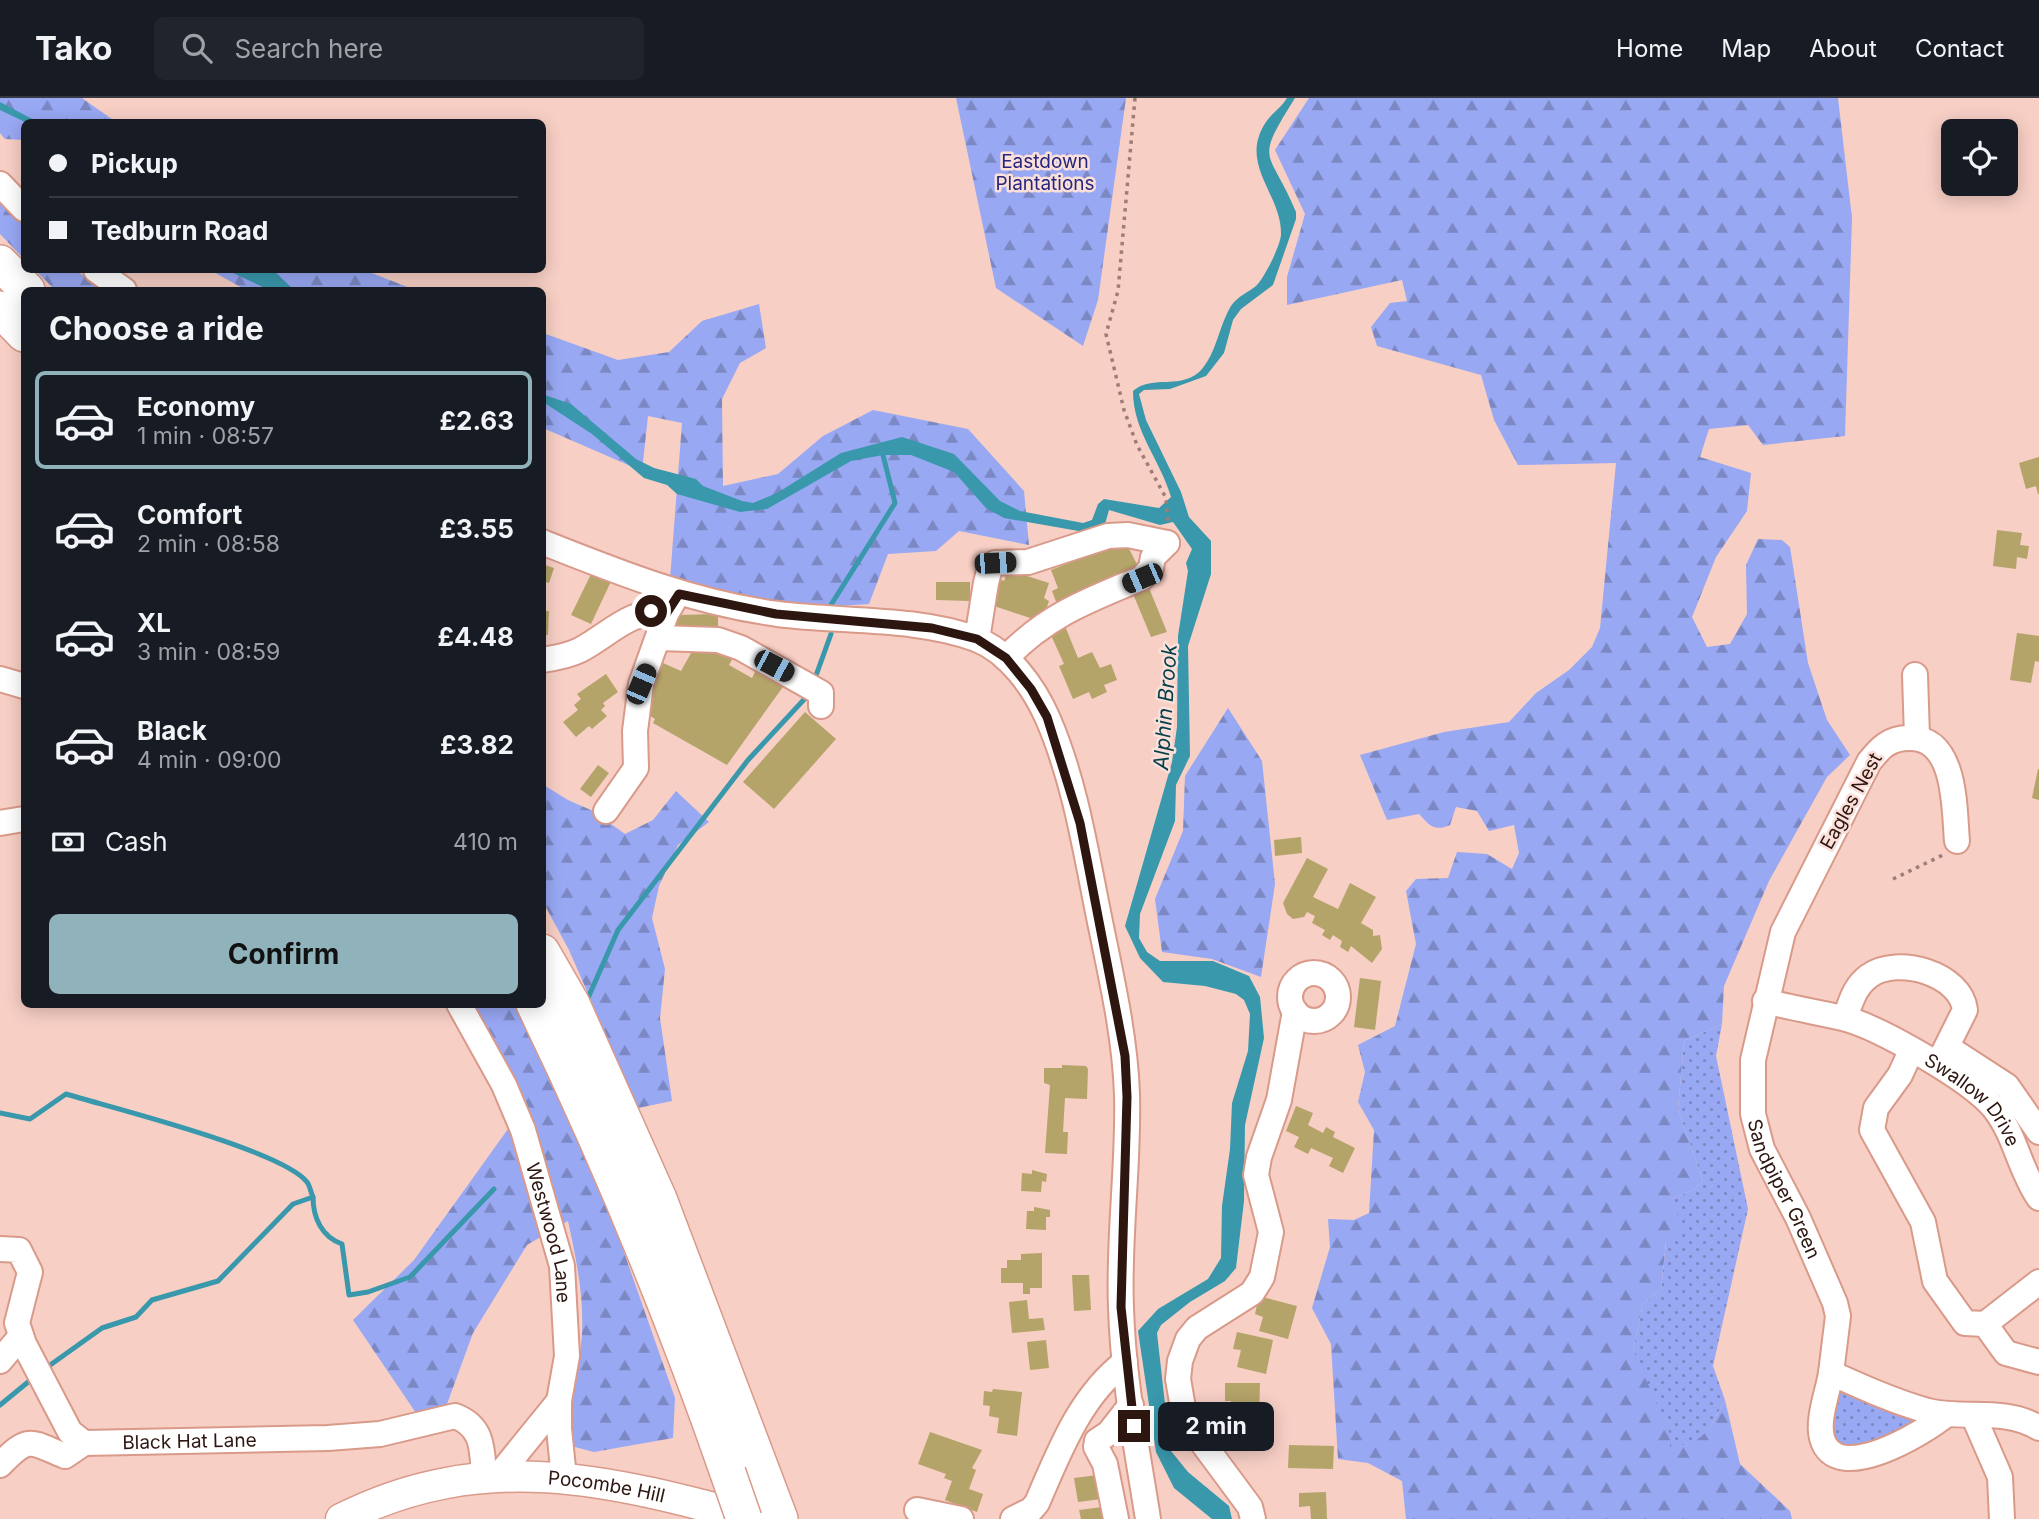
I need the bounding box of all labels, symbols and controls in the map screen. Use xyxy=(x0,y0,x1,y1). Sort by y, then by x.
search box xyxy=(154,17,644,80)
text: Tako xyxy=(35,28,112,68)
icon: search xyxy=(178,29,216,67)
text: Search here xyxy=(234,33,383,64)
text: Home xyxy=(1616,34,1683,63)
text: Map xyxy=(1721,34,1771,63)
text: About xyxy=(1809,34,1877,63)
text: Contact xyxy=(1915,34,2004,63)
map controls xyxy=(1941,119,2018,196)
button: locate xyxy=(1941,119,2018,196)
text: Pickup xyxy=(91,148,178,179)
park label: Eastdown Plantations xyxy=(995,150,1095,195)
text: Tedburn Road xyxy=(91,215,268,246)
text: Choose a ride xyxy=(49,309,264,348)
icon: car xyxy=(53,389,116,452)
text: Economy xyxy=(137,391,255,422)
text: £2.63 xyxy=(439,405,514,436)
text: 1 min · 08:57 xyxy=(137,422,274,450)
icon: car xyxy=(53,497,116,560)
text: Comfort xyxy=(137,499,242,530)
text: £3.55 xyxy=(439,513,514,544)
text: 2 min · 08:58 xyxy=(137,530,280,558)
car xyxy=(974,551,1017,575)
car xyxy=(1119,560,1166,596)
route start xyxy=(635,595,667,627)
icon: car xyxy=(53,605,116,668)
text: XL xyxy=(137,607,171,638)
text: £4.48 xyxy=(437,621,514,652)
text: 3 min · 08:59 xyxy=(137,638,280,666)
water label: Alphin Brook xyxy=(1148,643,1182,772)
car xyxy=(751,647,798,685)
car xyxy=(624,661,659,707)
icon: car xyxy=(53,713,116,776)
text: Black xyxy=(137,715,207,746)
text: £3.82 xyxy=(440,729,514,760)
text: 4 min · 09:00 xyxy=(137,746,282,774)
street label: Eagles Nest xyxy=(1815,749,1887,853)
icon: cash xyxy=(49,823,87,861)
text: Cash xyxy=(105,826,168,857)
text: 410 m xyxy=(453,828,518,856)
button: Confirm xyxy=(49,914,518,994)
street label: Swallow Drive xyxy=(1921,1048,2025,1150)
street label: Sandpiper Green xyxy=(1743,1116,1826,1262)
street label: Westwood Lane xyxy=(521,1160,576,1304)
callout: 2 min xyxy=(1158,1402,1274,1450)
route end xyxy=(1118,1410,1150,1442)
text: 2 min xyxy=(1185,1412,1247,1440)
street label: Black Hat Lane xyxy=(122,1428,257,1454)
street label: Pocombe Hill xyxy=(547,1466,667,1507)

